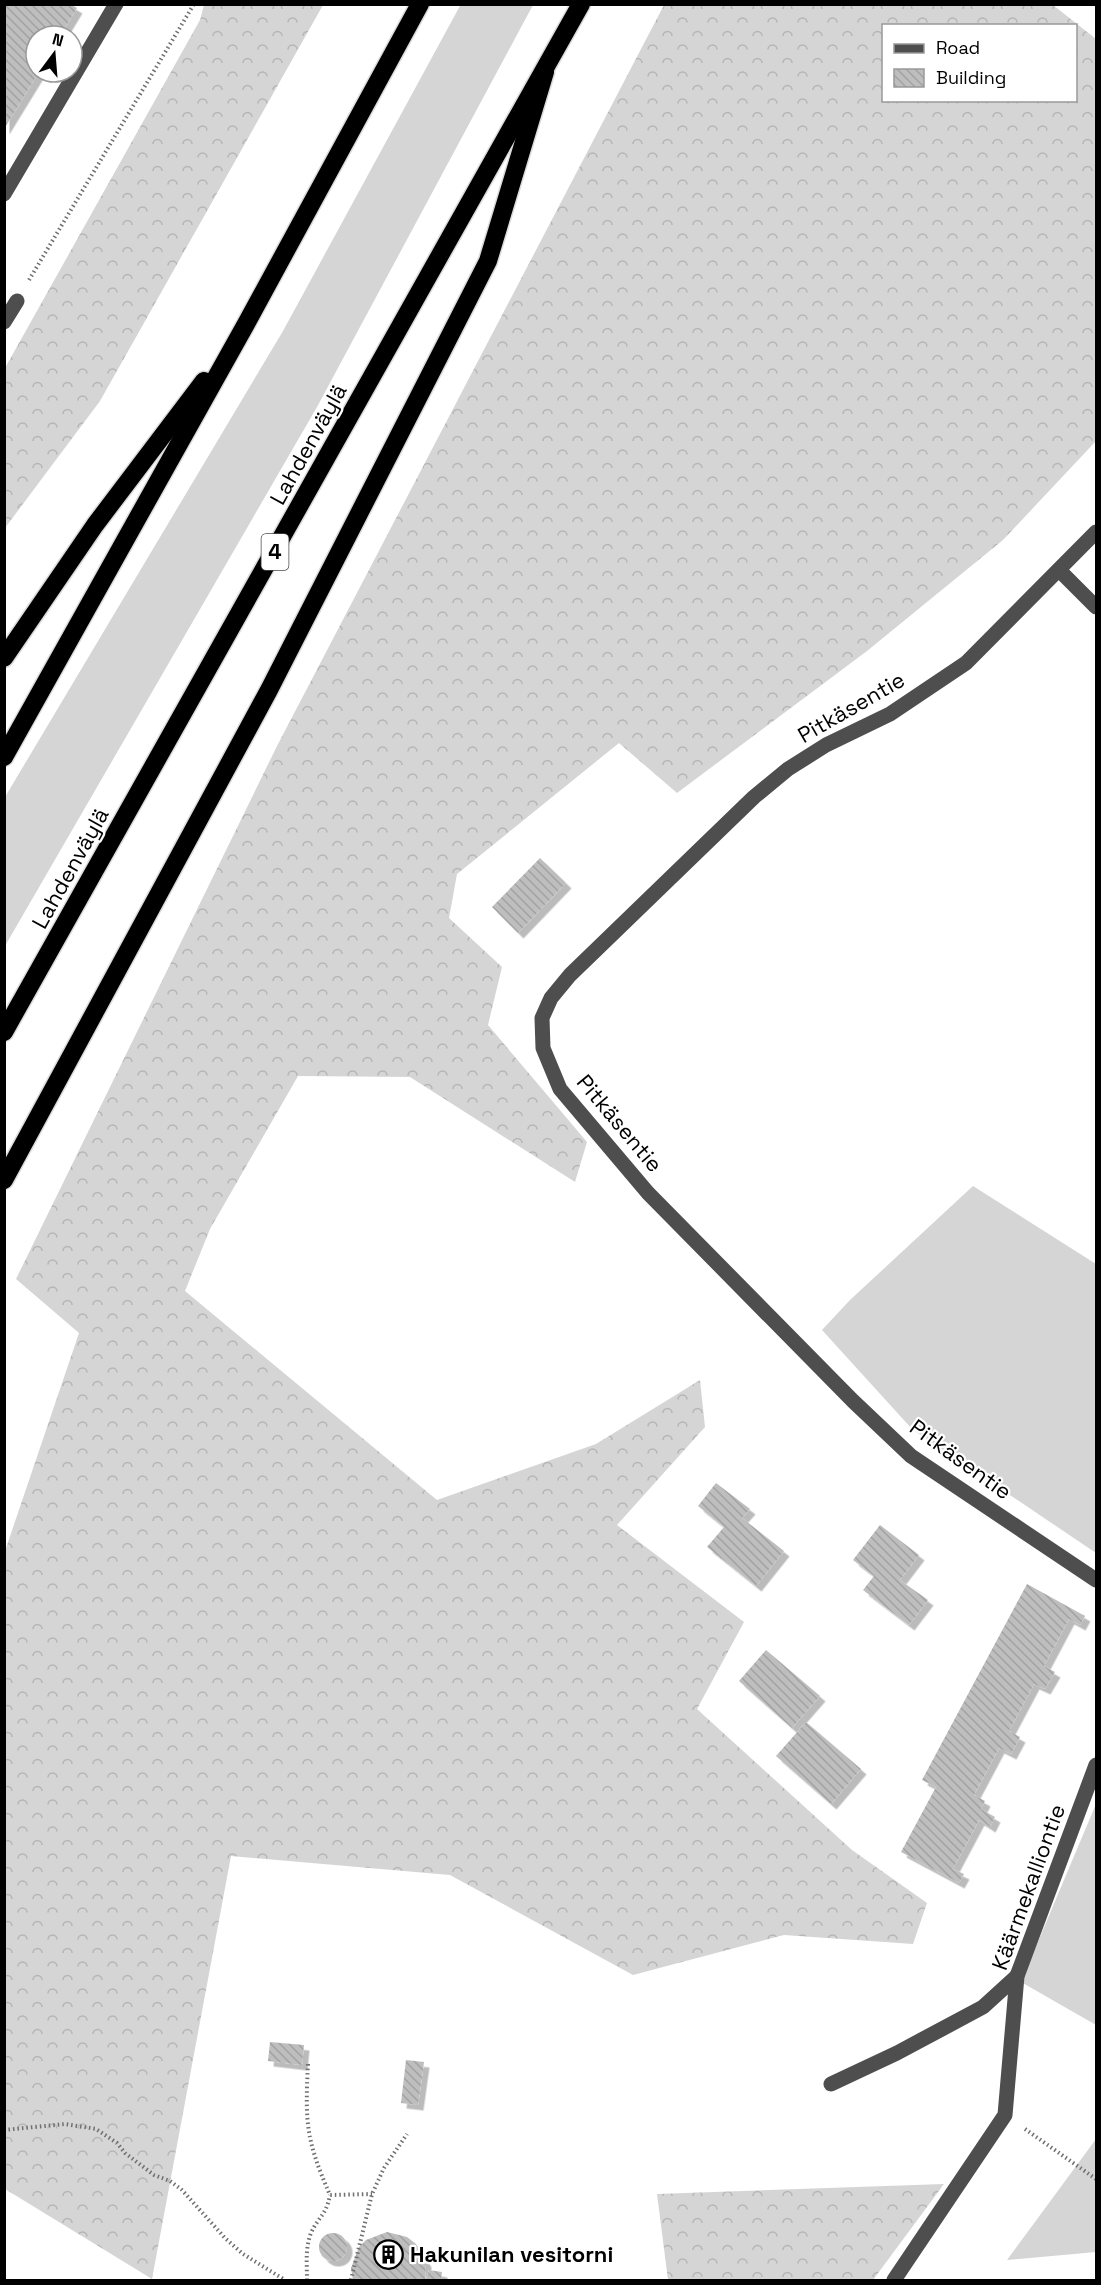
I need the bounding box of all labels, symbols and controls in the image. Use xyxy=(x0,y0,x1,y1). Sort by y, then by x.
north arrow xyxy=(24,24,84,84)
legend xyxy=(882,24,1077,102)
text: N xyxy=(50,28,66,52)
text: Road xyxy=(936,36,980,59)
text: Building xyxy=(936,66,1006,89)
street label: Lahdenväylä xyxy=(263,378,353,509)
road number: 4 xyxy=(262,534,288,570)
street label: Pitkäsentie xyxy=(792,665,910,749)
street label: Lahdenväylä xyxy=(25,802,115,933)
street label: Pitkäsentie xyxy=(571,1068,669,1178)
street label: Pitkäsentie xyxy=(905,1413,1017,1505)
street label: Käärmekalliontie xyxy=(985,1800,1071,1974)
building icon: Hakunilan vesitorni xyxy=(373,2238,405,2270)
place label: Hakunilan vesitorni xyxy=(410,2240,613,2268)

